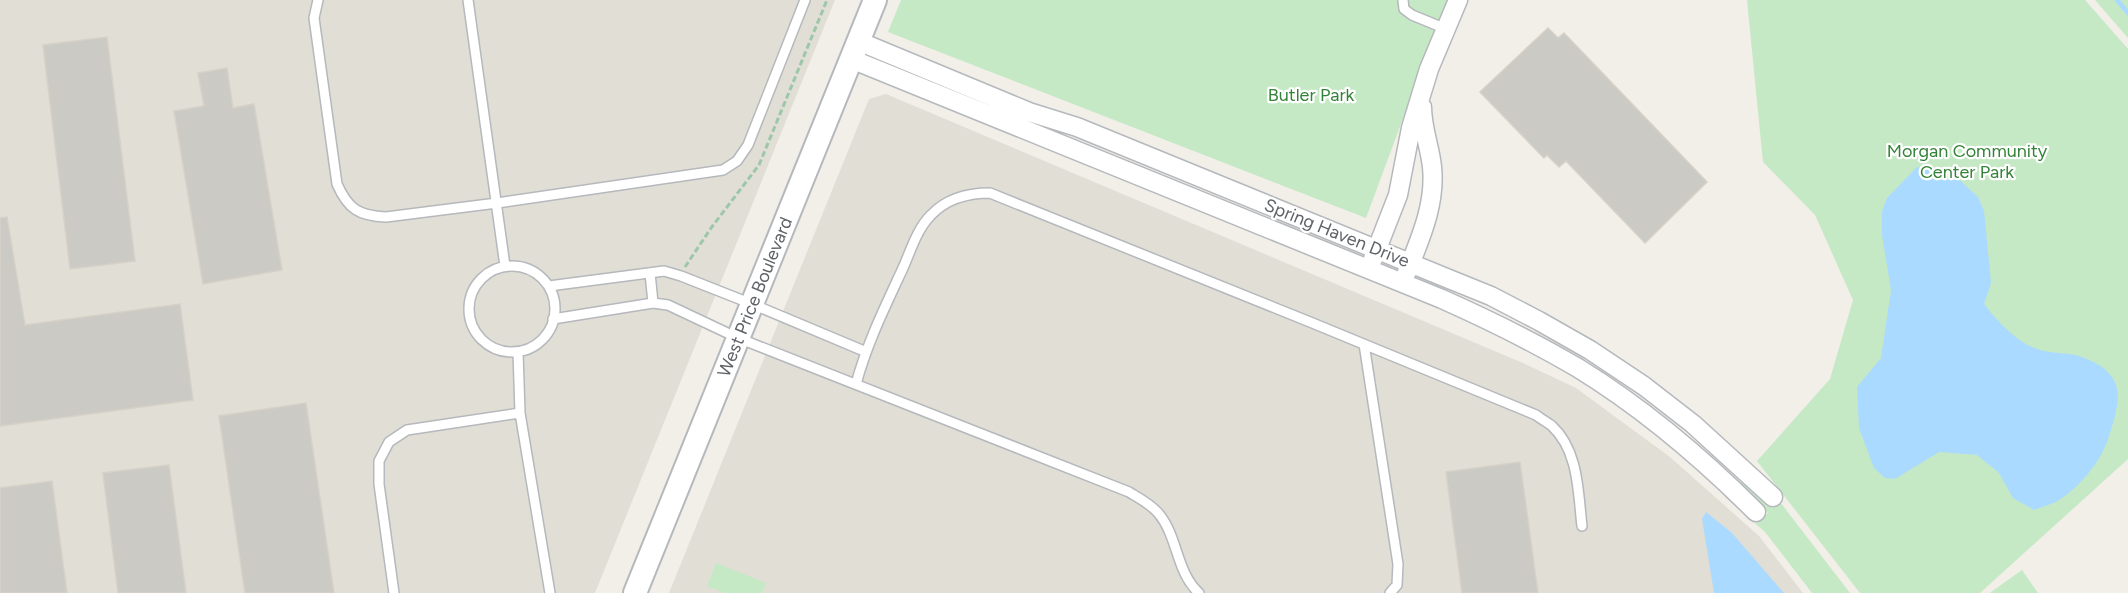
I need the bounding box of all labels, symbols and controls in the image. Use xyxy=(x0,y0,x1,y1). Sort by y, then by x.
park label: Butler Park xyxy=(1268,84,1354,106)
park label: Morgan Community Center Park xyxy=(1887,140,2048,183)
street label: Spring Haven Drive xyxy=(1261,194,1413,272)
street label: West Price Boulevard xyxy=(713,214,797,380)

